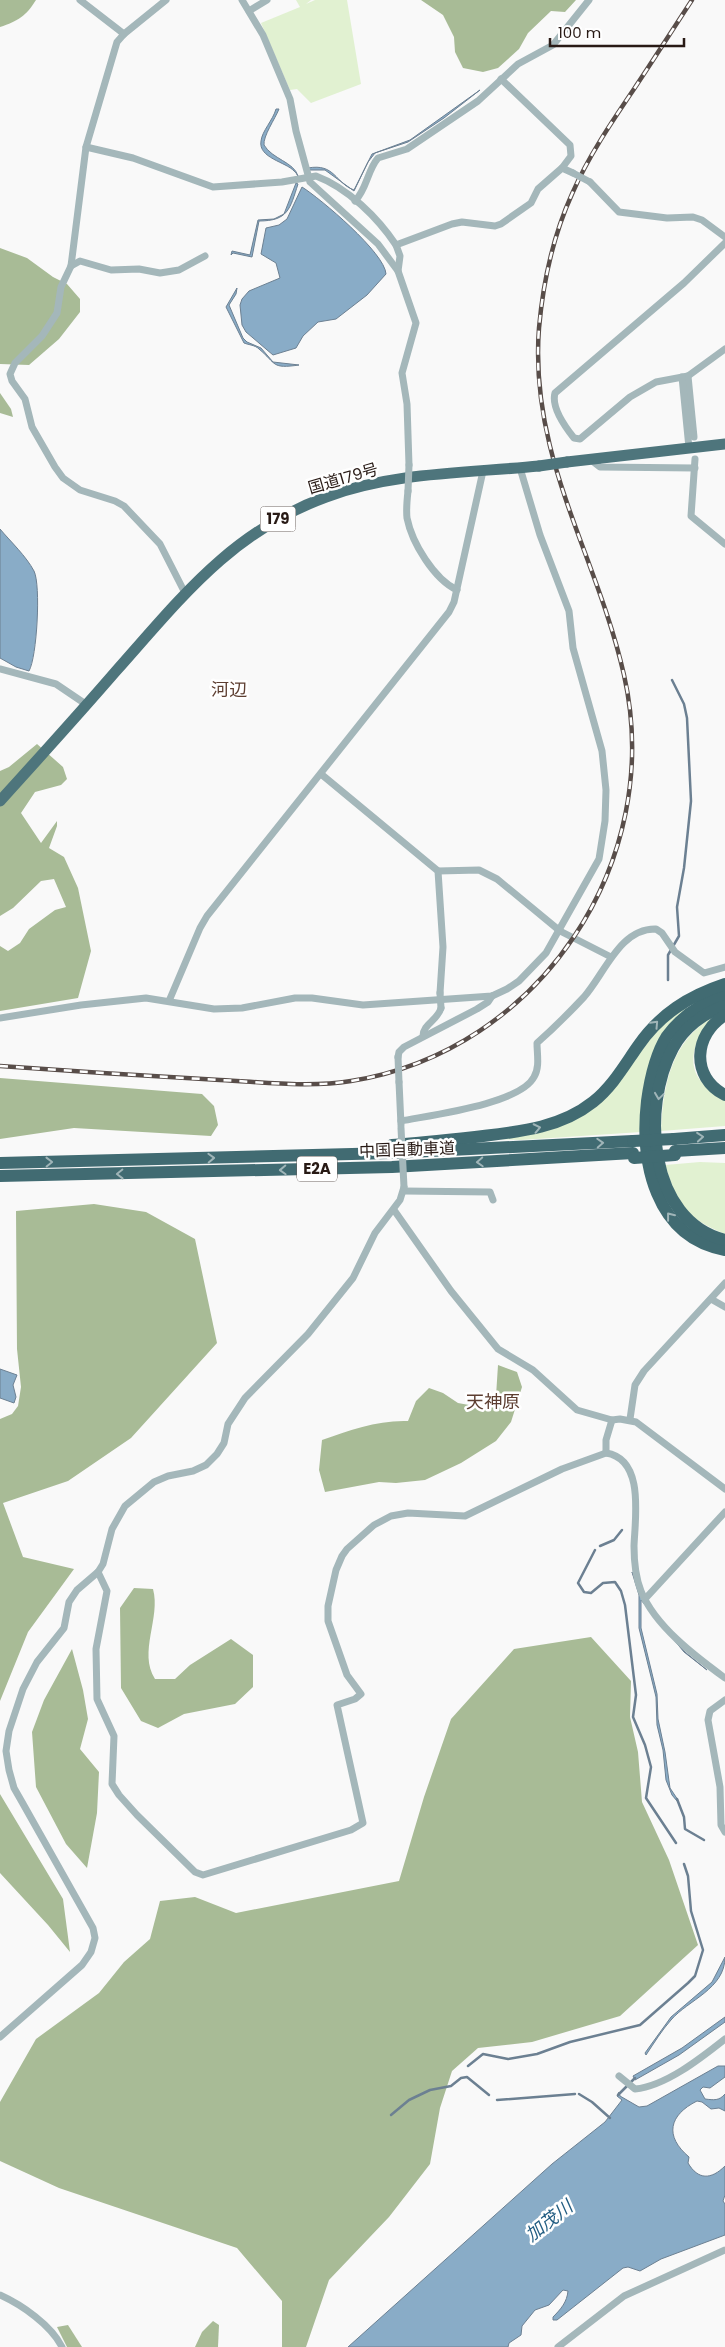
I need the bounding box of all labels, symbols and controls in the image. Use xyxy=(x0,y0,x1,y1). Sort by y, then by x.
scale bar xyxy=(550,15,684,47)
text: 100 m xyxy=(558,22,601,43)
street label: 国道179号 xyxy=(305,458,381,499)
road number: 179 xyxy=(260,506,296,532)
district label: 河辺 xyxy=(211,677,247,702)
one-way arrow xyxy=(649,1021,658,1030)
one-way arrow xyxy=(654,1092,665,1100)
one-way arrow xyxy=(532,1123,541,1134)
one-way arrow xyxy=(696,1132,704,1143)
street label: 中国自動車道 xyxy=(359,1136,455,1163)
one-way arrow xyxy=(596,1137,604,1148)
one-way arrow xyxy=(207,1153,215,1164)
road number: E2A xyxy=(297,1156,337,1182)
one-way arrow xyxy=(45,1157,53,1167)
one-way arrow xyxy=(476,1157,484,1168)
one-way arrow xyxy=(278,1164,286,1175)
one-way arrow xyxy=(116,1169,124,1179)
one-way arrow xyxy=(668,1213,676,1222)
district label: 天神原 xyxy=(466,1389,520,1414)
water label: 加茂川 xyxy=(520,2193,579,2247)

